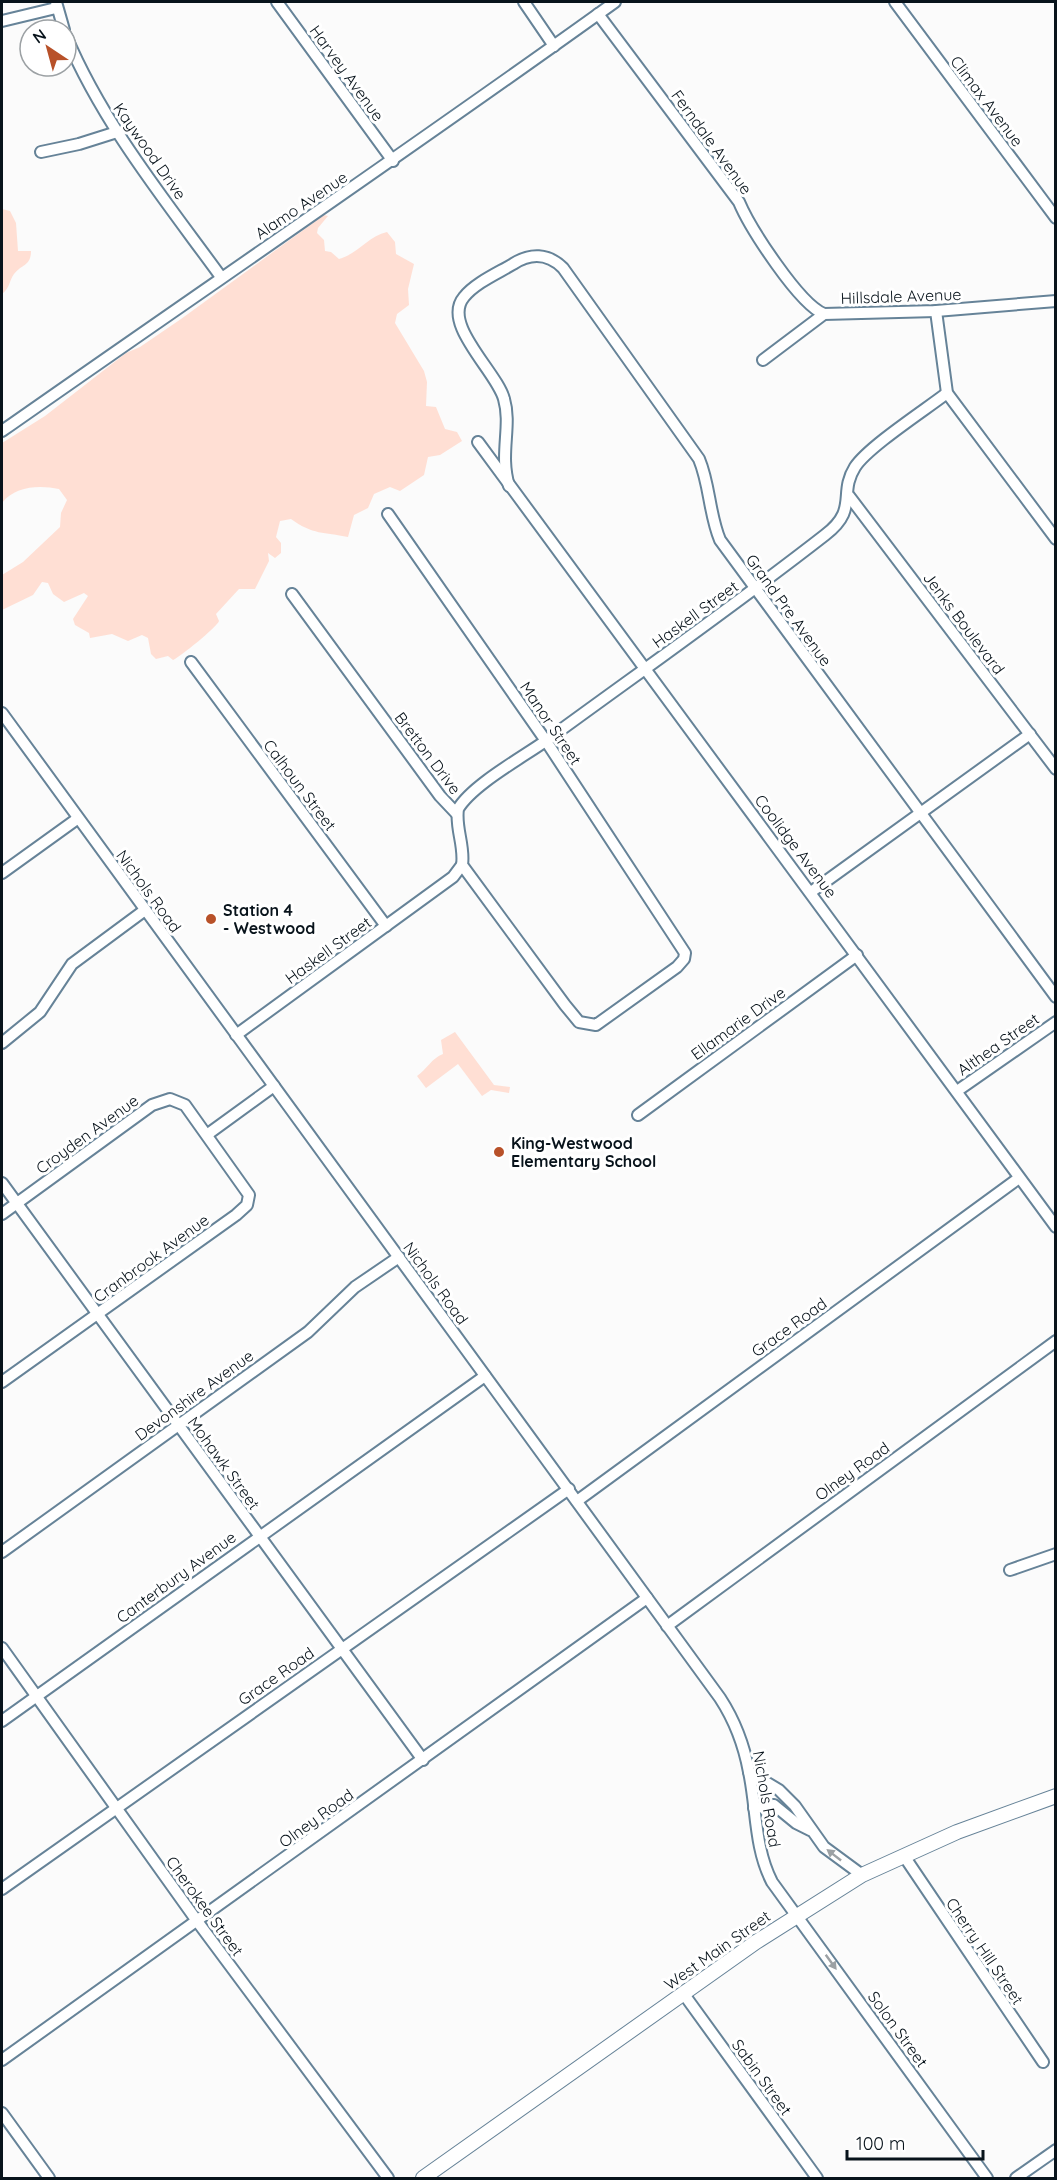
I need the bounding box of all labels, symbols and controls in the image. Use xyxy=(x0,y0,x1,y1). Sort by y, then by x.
north arrow xyxy=(18,18,78,78)
street label: Harvey Avenue xyxy=(305,21,389,125)
text: N xyxy=(29,24,50,47)
street label: Climax Avenue xyxy=(946,52,1028,150)
street label: Ferndale Avenue xyxy=(667,86,757,198)
street label: Kaywood Drive xyxy=(109,99,191,203)
street label: Alamo Avenue xyxy=(251,167,351,243)
street label: Hillsdale Avenue xyxy=(840,284,962,308)
street label: Grand Pre Avenue xyxy=(742,550,836,670)
street label: Jenks Boulevard xyxy=(919,568,1009,678)
street label: Haskell Street xyxy=(648,576,742,652)
street label: Manor Street xyxy=(516,678,586,768)
street label: Bretton Drive xyxy=(391,708,465,798)
street label: Calhoun Street xyxy=(259,735,341,835)
street label: Coolidge Avenue xyxy=(751,790,841,902)
street label: Nichols Road xyxy=(112,846,186,936)
place label: Station 4 - Westwood xyxy=(223,900,315,938)
marker: Station 4 - Westwood xyxy=(204,912,218,926)
street label: Haskell Street xyxy=(281,912,375,988)
street label: Ellamarie Drive xyxy=(687,982,789,1064)
street label: Althea Street xyxy=(953,1008,1043,1080)
street label: Croyden Avenue xyxy=(32,1090,142,1178)
place label: King-Westwood Elementary School xyxy=(511,1133,656,1171)
marker: King-Westwood Elementary School xyxy=(492,1145,506,1159)
street label: Cranbrook Avenue xyxy=(89,1209,213,1307)
street label: Nichols Road xyxy=(399,1238,473,1328)
street label: Grace Road xyxy=(747,1293,831,1361)
street label: Devonshire Avenue xyxy=(131,1345,257,1445)
street label: Mohawk Street xyxy=(183,1413,265,1513)
street label: Olney Road xyxy=(811,1437,893,1505)
street label: Canterbury Avenue xyxy=(112,1527,240,1627)
street label: Grace Road xyxy=(234,1643,318,1709)
street label: Nichols Road xyxy=(749,1749,785,1849)
street label: Olney Road xyxy=(275,1784,357,1852)
one-way arrow xyxy=(826,1848,842,1861)
street label: Cherokee Street xyxy=(162,1852,248,1960)
street label: Cherry Hill Street xyxy=(942,1894,1028,2008)
street label: West Main Street xyxy=(660,1906,774,1994)
one-way arrow xyxy=(825,1953,837,1969)
street label: Solon Street xyxy=(864,1987,932,2071)
street label: Sabin Street xyxy=(728,2035,796,2119)
scale bar xyxy=(847,2123,984,2161)
text: 100 m xyxy=(856,2132,905,2155)

